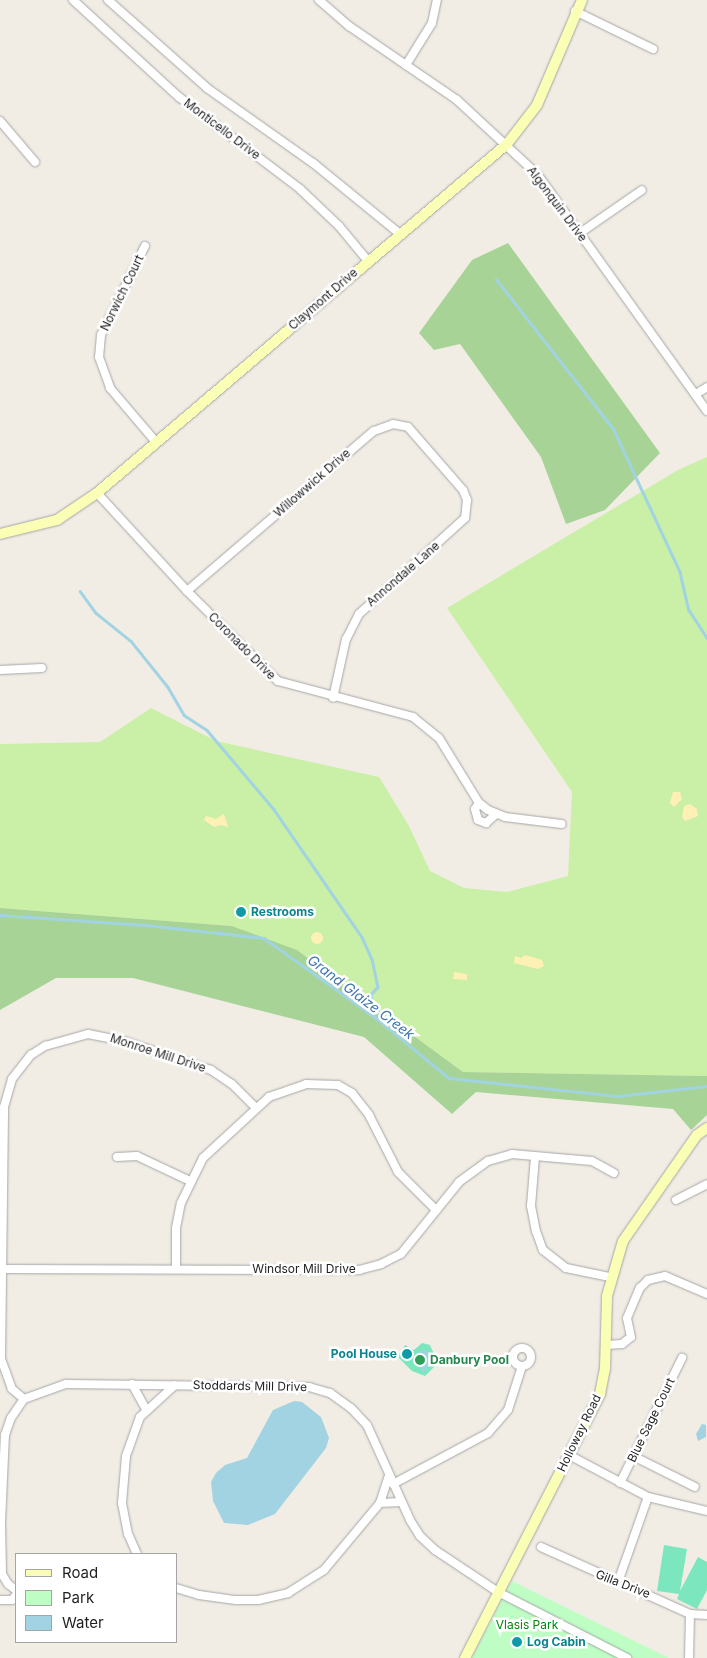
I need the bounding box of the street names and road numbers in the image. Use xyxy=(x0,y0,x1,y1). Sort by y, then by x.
street label: Monticello Drive xyxy=(181,96,263,162)
street label: Algonquin Drive xyxy=(524,164,590,244)
street label: Norwich Court xyxy=(97,253,147,333)
street label: Claymont Drive xyxy=(286,265,360,333)
street label: Willowwick Drive xyxy=(271,446,353,520)
street label: Annondale Lane xyxy=(364,538,442,610)
street label: Coronado Drive xyxy=(205,609,279,683)
street label: Monroe Mill Drive xyxy=(108,1031,208,1075)
street label: Windsor Mill Drive xyxy=(252,1262,356,1276)
street label: Blue Sage Court xyxy=(624,1375,678,1465)
street label: Stoddards Mill Drive xyxy=(193,1378,307,1394)
street label: Holloway Road xyxy=(554,1392,604,1474)
street label: Gilla Drive xyxy=(594,1567,652,1601)

